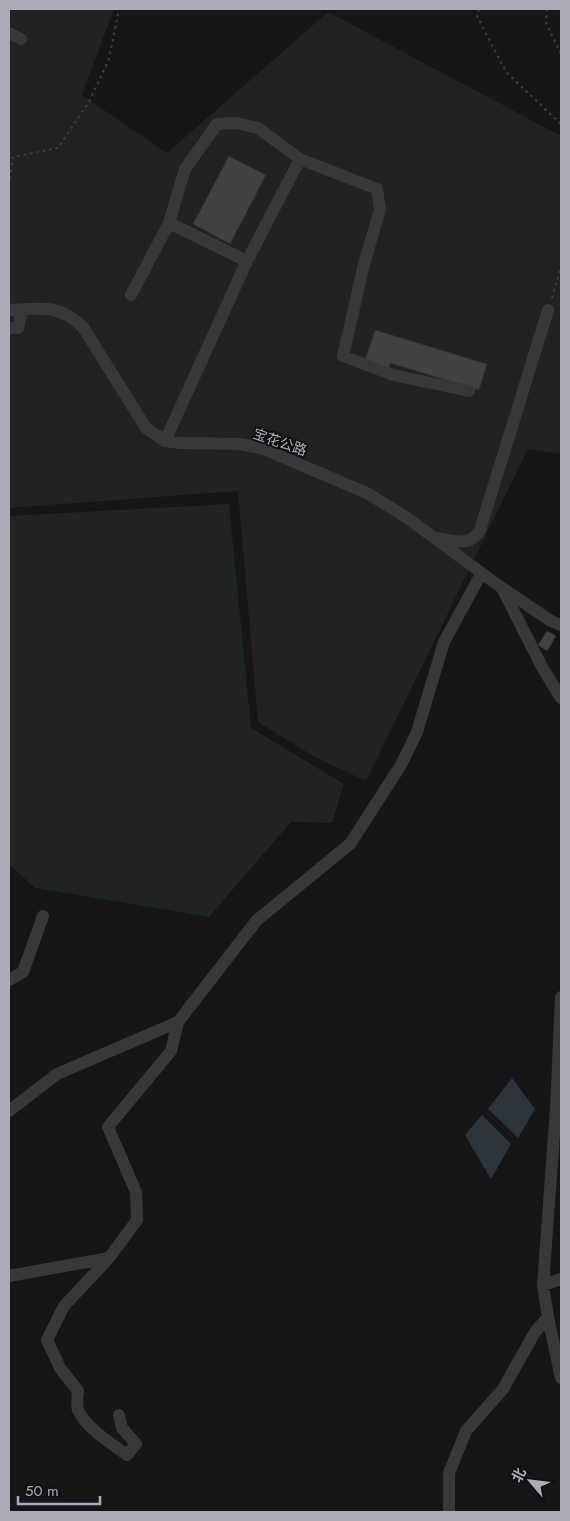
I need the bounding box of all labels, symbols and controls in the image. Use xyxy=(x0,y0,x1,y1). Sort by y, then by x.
street label: 宝花公路 xyxy=(250,423,310,461)
north arrow xyxy=(505,1456,555,1506)
text: 北 xyxy=(506,1464,531,1486)
scale bar xyxy=(18,1474,100,1506)
text: 50 m xyxy=(25,1480,59,1502)

